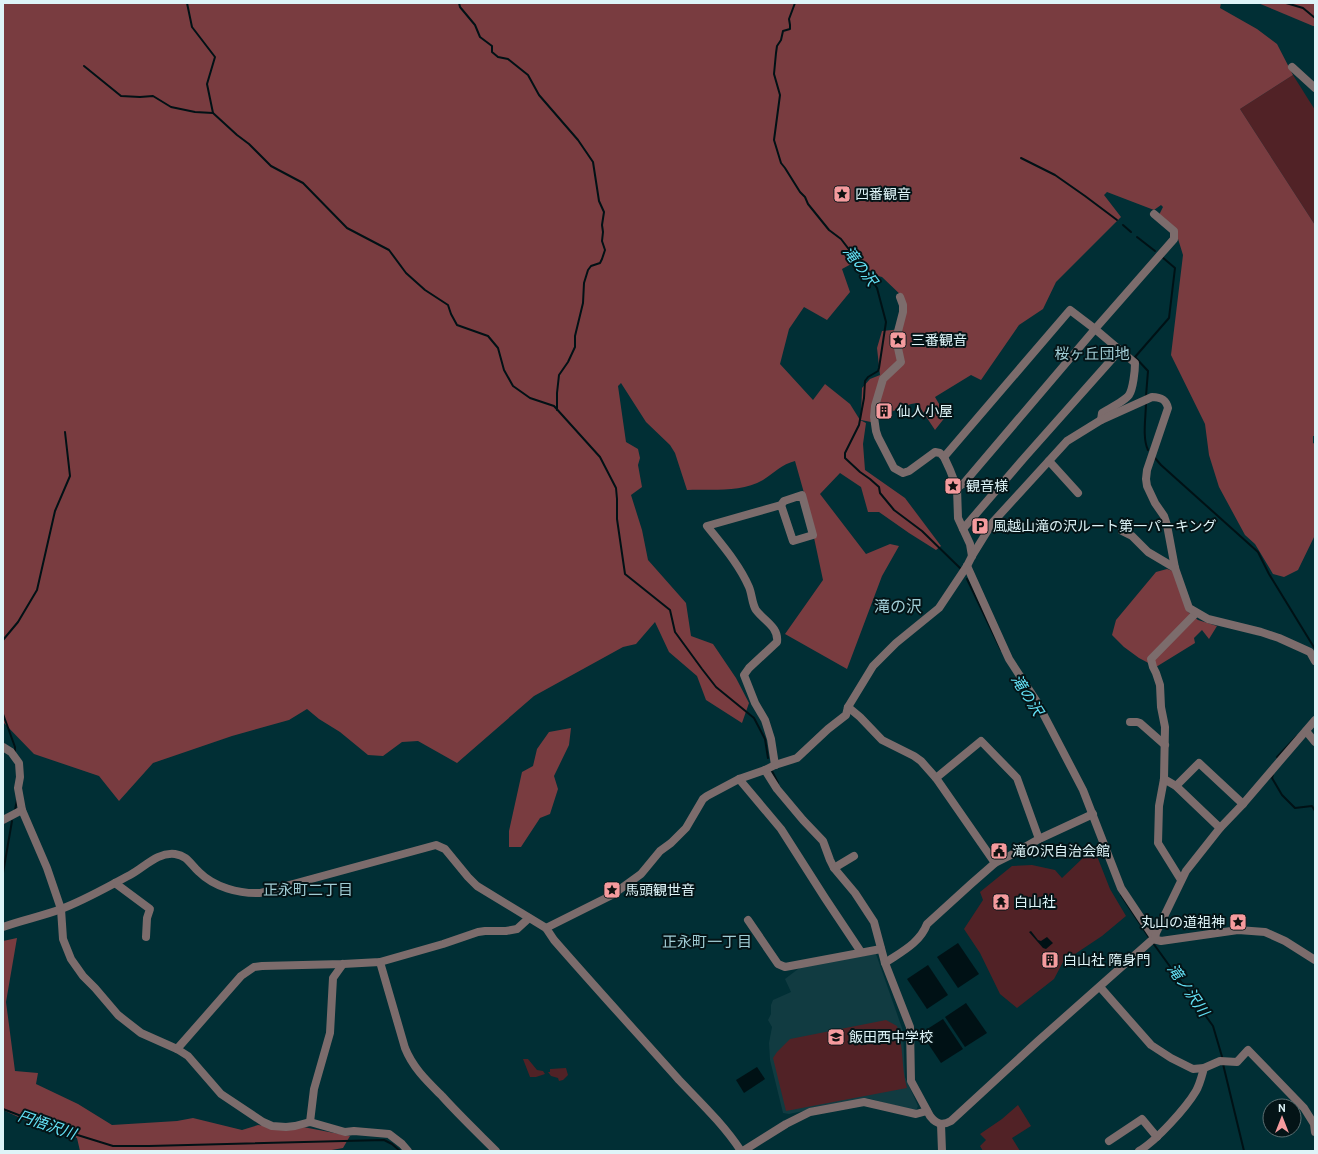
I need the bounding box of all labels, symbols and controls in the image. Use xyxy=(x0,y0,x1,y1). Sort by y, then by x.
place icon: 四番観音 xyxy=(832,184,852,204)
place label: 四番観音 xyxy=(855,185,911,203)
water label: 滝の沢 xyxy=(839,243,882,291)
place icon: 三番観音 xyxy=(888,330,908,350)
place label: 三番観音 xyxy=(911,331,967,349)
district label: 桜ヶ丘団地 xyxy=(1054,345,1130,363)
building icon: 仙人小屋 xyxy=(874,401,894,421)
place label: 仙人小屋 xyxy=(897,402,953,420)
place icon: 観音様 xyxy=(943,476,963,496)
place label: 観音様 xyxy=(966,477,1008,495)
parking icon: 風越山滝の沢ルート第一パーキング xyxy=(970,516,990,536)
place label: 風越山滝の沢ルート第一パーキング xyxy=(993,517,1217,535)
district label: 滝の沢 xyxy=(874,597,922,616)
water label: 滝の沢 xyxy=(1007,671,1048,721)
public building icon: 滝の沢自治会館 xyxy=(989,841,1009,861)
place label: 滝の沢自治会館 xyxy=(1012,842,1110,860)
place icon: 馬頭観世音 xyxy=(602,880,622,900)
district label: 正永町二丁目 xyxy=(263,881,353,899)
place label: 馬頭観世音 xyxy=(625,881,695,899)
temple icon: 白山社 xyxy=(991,892,1011,912)
place label: 白山社 xyxy=(1014,893,1056,911)
place icon: 丸山の道祖神 xyxy=(1228,912,1248,932)
place label: 丸山の道祖神 xyxy=(1141,913,1225,931)
district label: 正永町一丁目 xyxy=(662,933,752,951)
building icon: 白山社 隋身門 xyxy=(1040,950,1060,970)
place label: 白山社 隋身門 xyxy=(1063,951,1150,969)
water label: 滝ノ沢川 xyxy=(1163,960,1214,1021)
school or university icon: 飯田西中学校 xyxy=(826,1027,846,1047)
place label: 飯田西中学校 xyxy=(849,1028,933,1046)
north arrow xyxy=(1262,1098,1302,1138)
text: N xyxy=(1278,1101,1286,1115)
water label: 円悟沢川 xyxy=(16,1107,80,1144)

